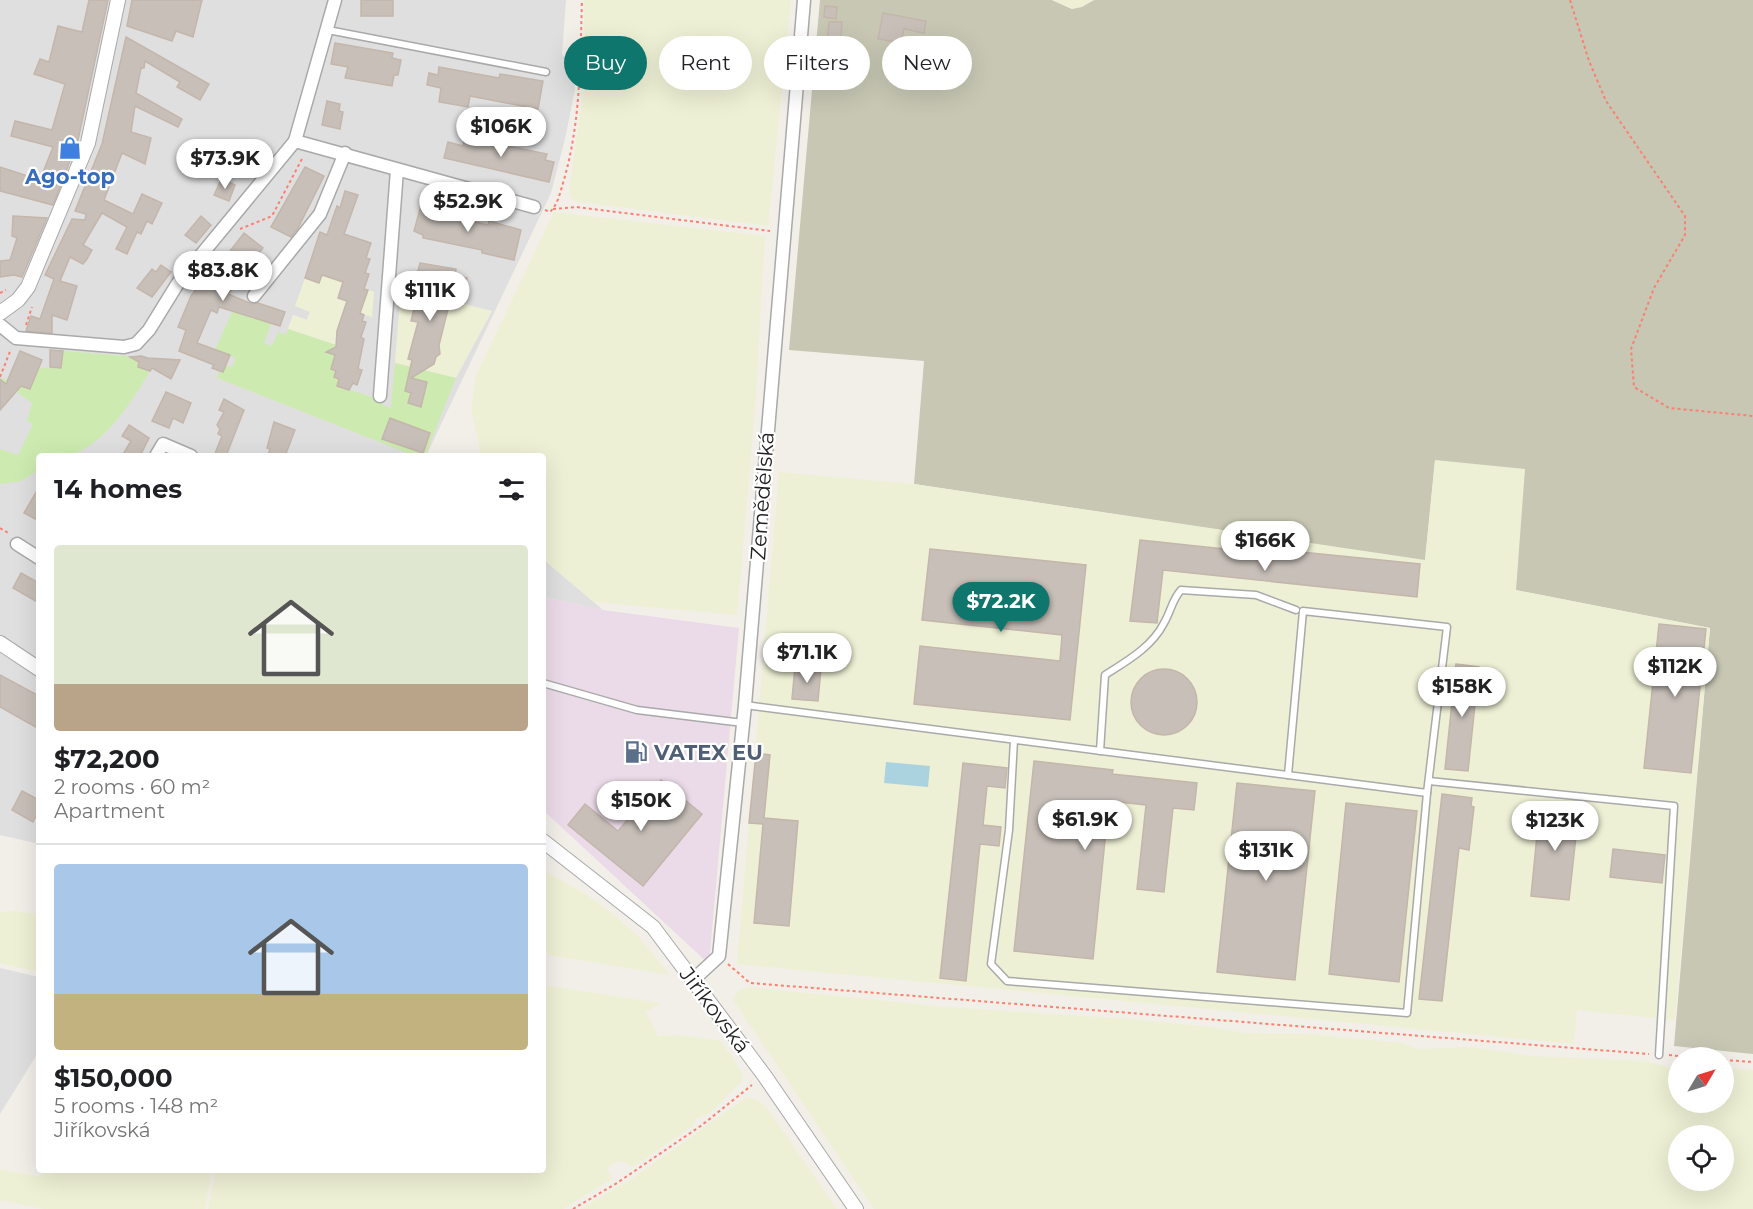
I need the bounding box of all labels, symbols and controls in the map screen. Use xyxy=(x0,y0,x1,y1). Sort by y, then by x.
chip: Buy xyxy=(564,36,647,90)
chip: Rent xyxy=(659,36,752,90)
chip: Filters xyxy=(764,36,870,90)
chip: New xyxy=(882,36,972,90)
pin: $106K xyxy=(459,107,543,158)
text: $106K xyxy=(470,114,532,138)
shop icon: Ago-top xyxy=(57,135,83,161)
pin: $73.9K xyxy=(176,139,274,190)
text: $73.9K xyxy=(190,146,260,170)
place label: Ago-top xyxy=(24,164,115,189)
pin: $52.9K xyxy=(419,182,517,233)
text: $52.9K xyxy=(433,189,503,213)
pin: $83.8K xyxy=(174,251,272,302)
text: $83.8K xyxy=(187,258,259,282)
pin: $111K xyxy=(388,271,472,322)
text: $111K xyxy=(405,278,455,302)
street label: Zemědělská xyxy=(745,431,779,561)
text: 14 homes xyxy=(54,473,182,505)
icon: filters xyxy=(495,473,528,506)
pin: $166K xyxy=(1223,521,1307,572)
text: $166K xyxy=(1235,528,1295,552)
pin: $72.2K xyxy=(952,582,1050,633)
icon: home xyxy=(237,584,345,692)
text: $72.2K xyxy=(967,589,1036,613)
pin: $71.1K xyxy=(758,633,856,684)
text: $71.1K xyxy=(777,640,837,664)
pin: $112K xyxy=(1633,647,1717,698)
text: $112K xyxy=(1648,654,1702,678)
pin: $158K xyxy=(1420,667,1504,718)
text: $158K xyxy=(1432,674,1492,698)
fuel station icon: VATEX EU xyxy=(623,739,649,765)
place label: VATEX EU xyxy=(653,740,763,765)
text: $72,200 xyxy=(54,743,160,775)
text: 2 rooms · 60 m² xyxy=(54,775,210,799)
pin: $150K xyxy=(599,781,683,832)
text: $150K xyxy=(611,788,671,812)
text: Apartment xyxy=(54,799,165,823)
pin: $61.9K xyxy=(1036,800,1134,851)
pin: $123K xyxy=(1513,801,1597,852)
text: $61.9K xyxy=(1052,807,1118,831)
text: $123K xyxy=(1526,808,1584,832)
pin: $131K xyxy=(1224,831,1308,882)
text: $131K xyxy=(1239,838,1293,862)
icon: home xyxy=(237,903,345,1011)
street label: Jiříkovská xyxy=(674,961,755,1058)
north arrow xyxy=(1668,1047,1734,1113)
map controls xyxy=(1668,1047,1734,1191)
text: $150,000 xyxy=(54,1062,173,1094)
text: 5 rooms · 148 m² xyxy=(54,1094,218,1118)
text: Jiříkovská xyxy=(54,1118,150,1142)
button: locate xyxy=(1668,1125,1734,1191)

